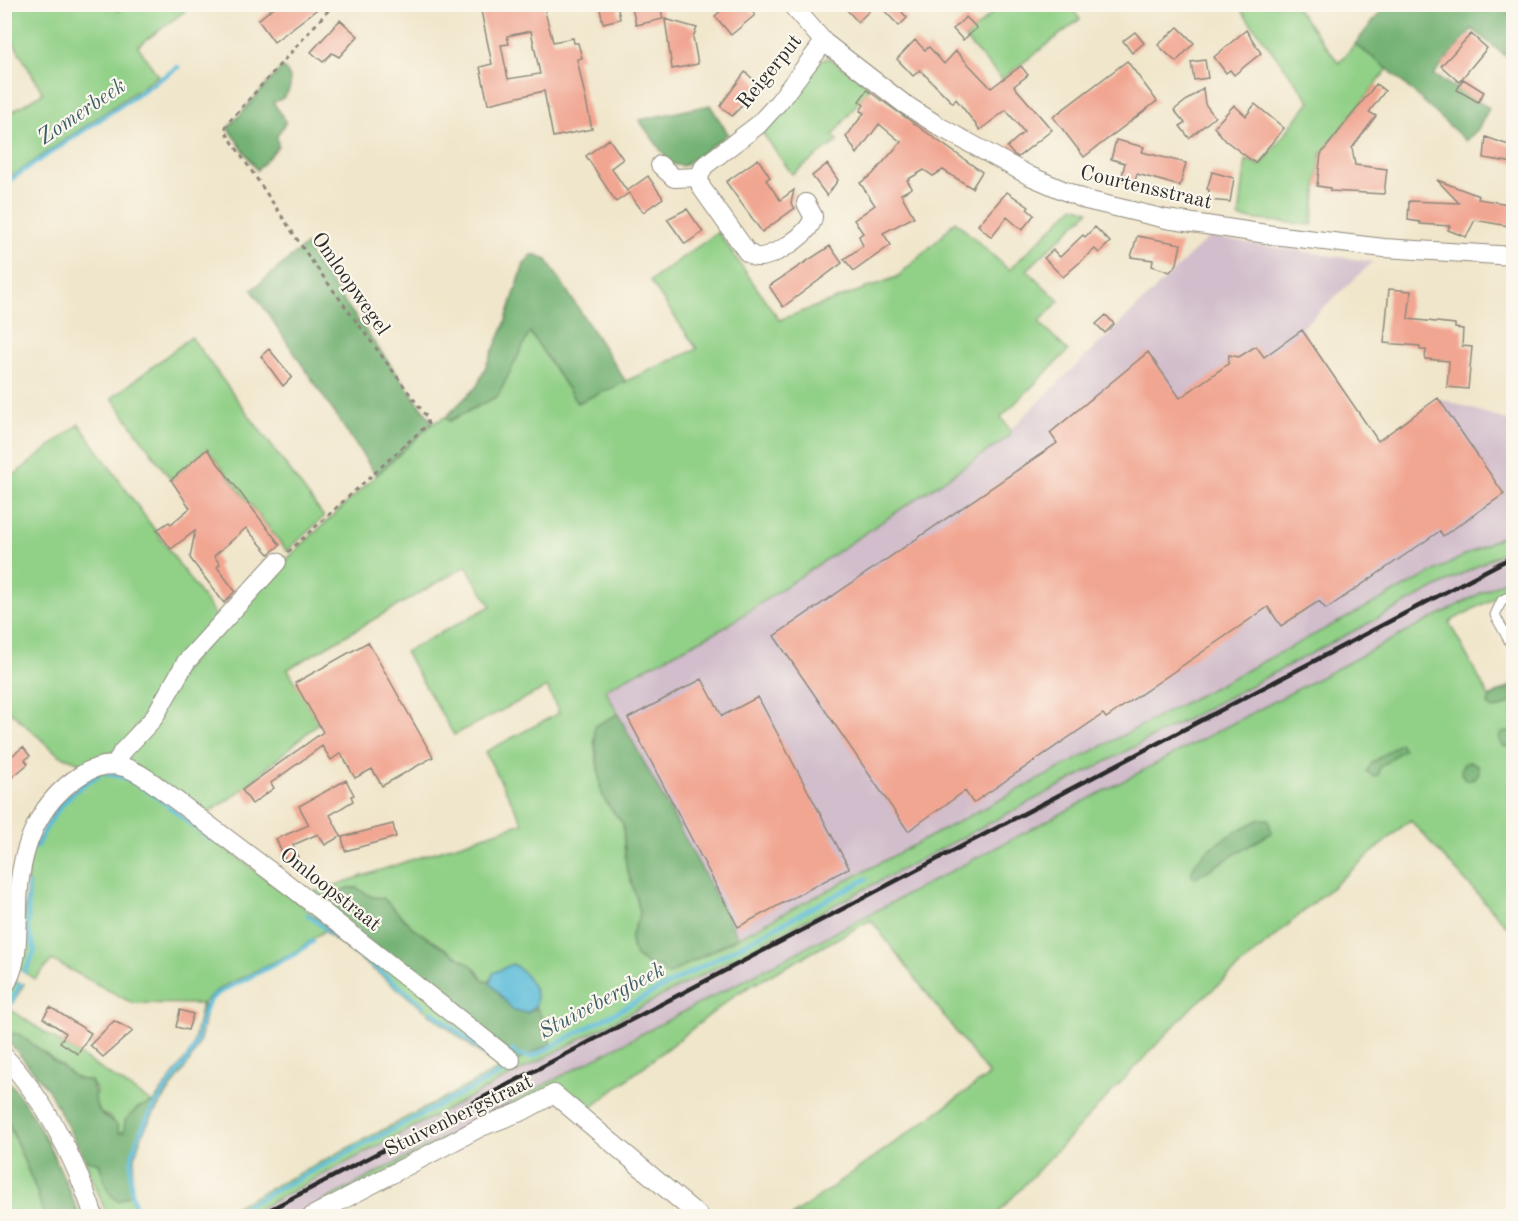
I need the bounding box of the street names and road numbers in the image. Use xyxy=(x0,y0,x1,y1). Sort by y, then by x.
street label: Reigerput xyxy=(734,31,806,113)
street label: Courtensstraat xyxy=(1078,163,1214,213)
street label: Omloopwegel xyxy=(307,229,393,339)
street label: Omloopstraat xyxy=(275,844,385,936)
street label: Stuivenbergstraat xyxy=(382,1071,536,1161)

